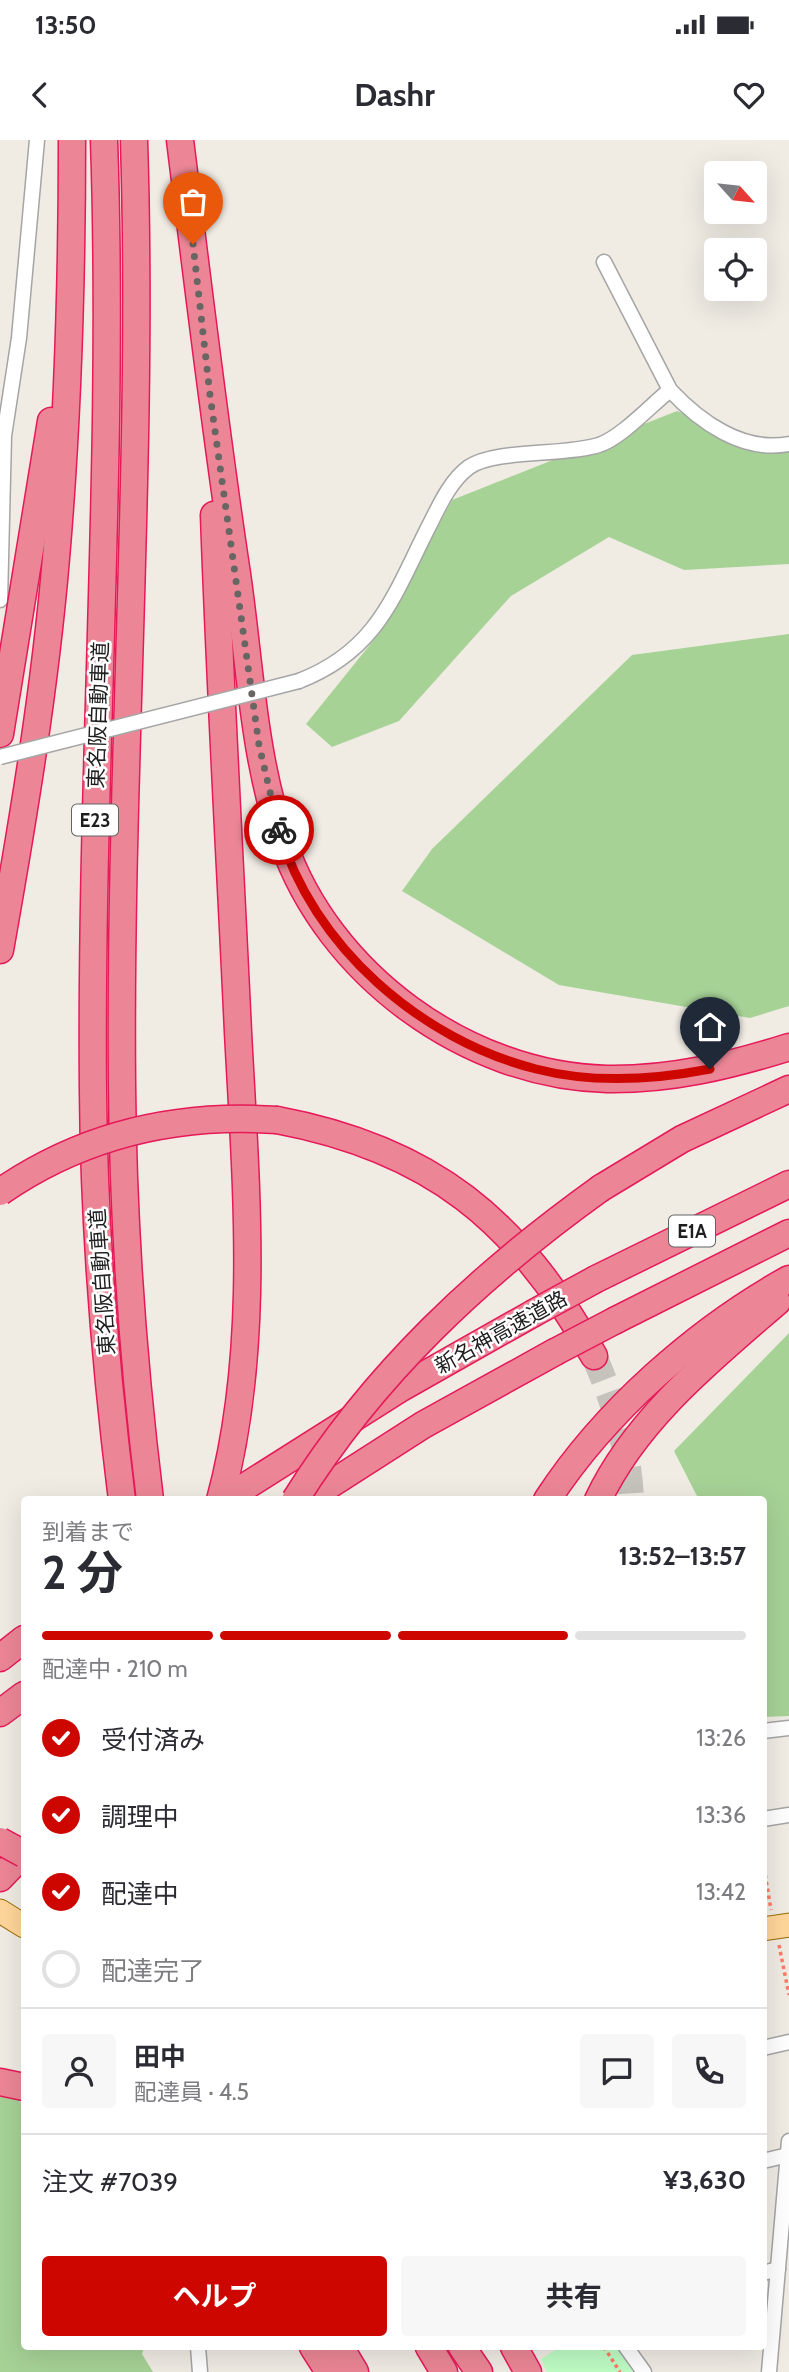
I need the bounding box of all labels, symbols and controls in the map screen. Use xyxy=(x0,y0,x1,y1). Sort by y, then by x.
text: 13:50 xyxy=(35,9,97,41)
text: Dashr xyxy=(354,75,435,114)
icon: back xyxy=(21,76,59,114)
icon: heart xyxy=(730,76,768,114)
north arrow xyxy=(704,161,766,224)
map controls xyxy=(704,161,767,301)
pin xyxy=(163,172,223,244)
icon: bag xyxy=(174,183,212,221)
button: locate xyxy=(704,238,767,301)
street label: 東名阪自動車道 xyxy=(83,641,113,789)
courier xyxy=(244,795,314,865)
road number: E23 xyxy=(72,804,118,835)
icon: bike xyxy=(260,811,298,849)
pin xyxy=(680,997,740,1069)
icon: home xyxy=(691,1008,729,1046)
street label: 東名阪自動車道 xyxy=(84,1208,120,1356)
road number: E1A xyxy=(669,1216,715,1246)
street label: 新名神高速道路 xyxy=(431,1285,571,1379)
text: 到着まで xyxy=(42,1518,134,1546)
text: 13:52–13:57 xyxy=(619,1540,746,1572)
text: 2 分 xyxy=(42,1545,123,1601)
text: 配達中 · 210 m xyxy=(42,1655,188,1683)
icon: check xyxy=(42,1719,80,1757)
text: 受付済み xyxy=(101,1724,205,1756)
text: 13:26 xyxy=(696,1724,746,1752)
icon: check xyxy=(42,1796,80,1834)
text: 調理中 xyxy=(101,1801,179,1833)
text: 13:36 xyxy=(696,1801,746,1829)
icon: check xyxy=(42,1873,80,1911)
text: 配達中 xyxy=(101,1878,179,1910)
text: 13:42 xyxy=(696,1878,746,1906)
text: 配達完了 xyxy=(101,1955,205,1987)
button: person xyxy=(42,2034,116,2108)
button: chat xyxy=(580,2034,654,2108)
button: phone xyxy=(672,2034,746,2108)
text: 田中 xyxy=(134,2041,186,2073)
text: 配達員 · 4.5 xyxy=(134,2078,249,2106)
text: ¥3,630 xyxy=(663,2164,746,2196)
text: 注文 #7039 xyxy=(42,2166,178,2198)
button: ヘルプ xyxy=(42,2256,387,2336)
button: 共有 xyxy=(401,2256,746,2336)

